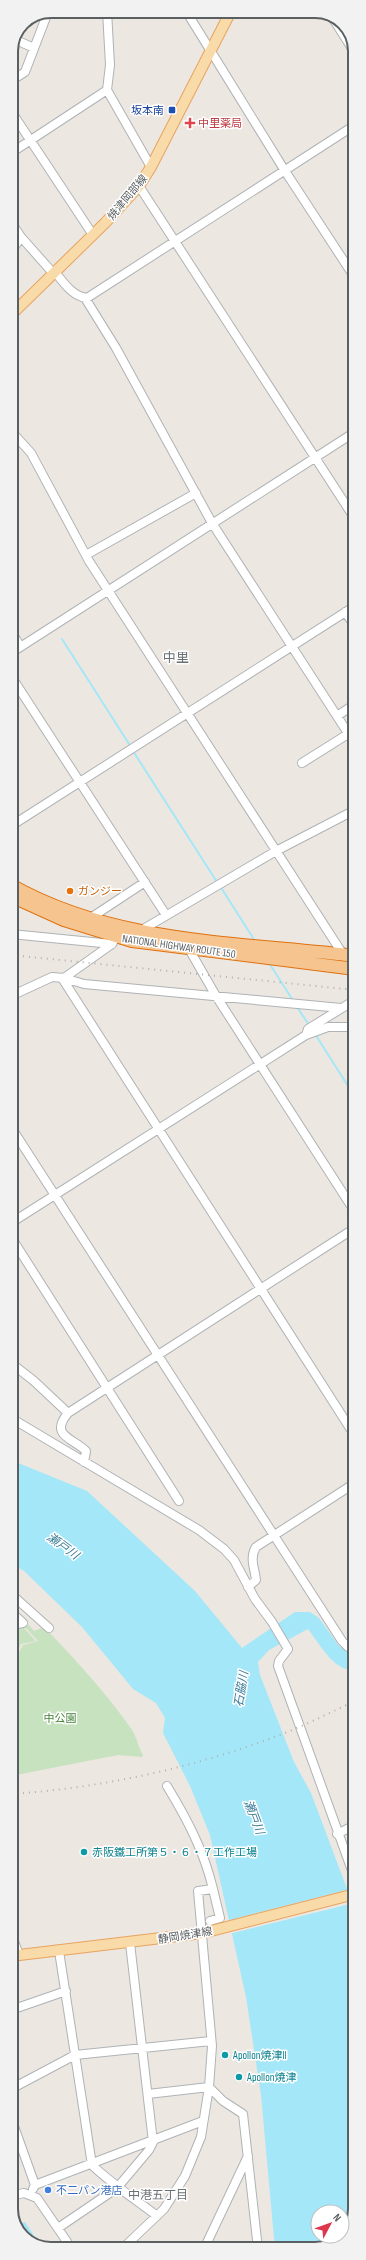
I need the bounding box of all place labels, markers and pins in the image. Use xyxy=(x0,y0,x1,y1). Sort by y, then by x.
place label: 坂本南 xyxy=(131,104,164,117)
marker: 坂本南 xyxy=(167,105,177,115)
place label: 中里薬局 xyxy=(198,117,242,130)
marker: 中里薬局 xyxy=(185,118,195,128)
place label: ガンジー xyxy=(78,885,122,898)
marker: ガンジー xyxy=(65,886,75,896)
place label: 赤阪鐵工所第５・６・７工作工場 xyxy=(92,1846,257,1859)
marker: 赤阪鐵工所第５・６・７工作工場 xyxy=(79,1847,89,1857)
place label: Apollon焼津II xyxy=(232,2049,287,2062)
marker: Apollon焼津II xyxy=(220,2050,230,2060)
place label: Apollon焼津 xyxy=(246,2071,296,2084)
marker: Apollon焼津 xyxy=(234,2072,244,2082)
place label: 不二パン港店 xyxy=(56,2184,123,2197)
marker: 不二パン港店 xyxy=(43,2185,53,2195)

